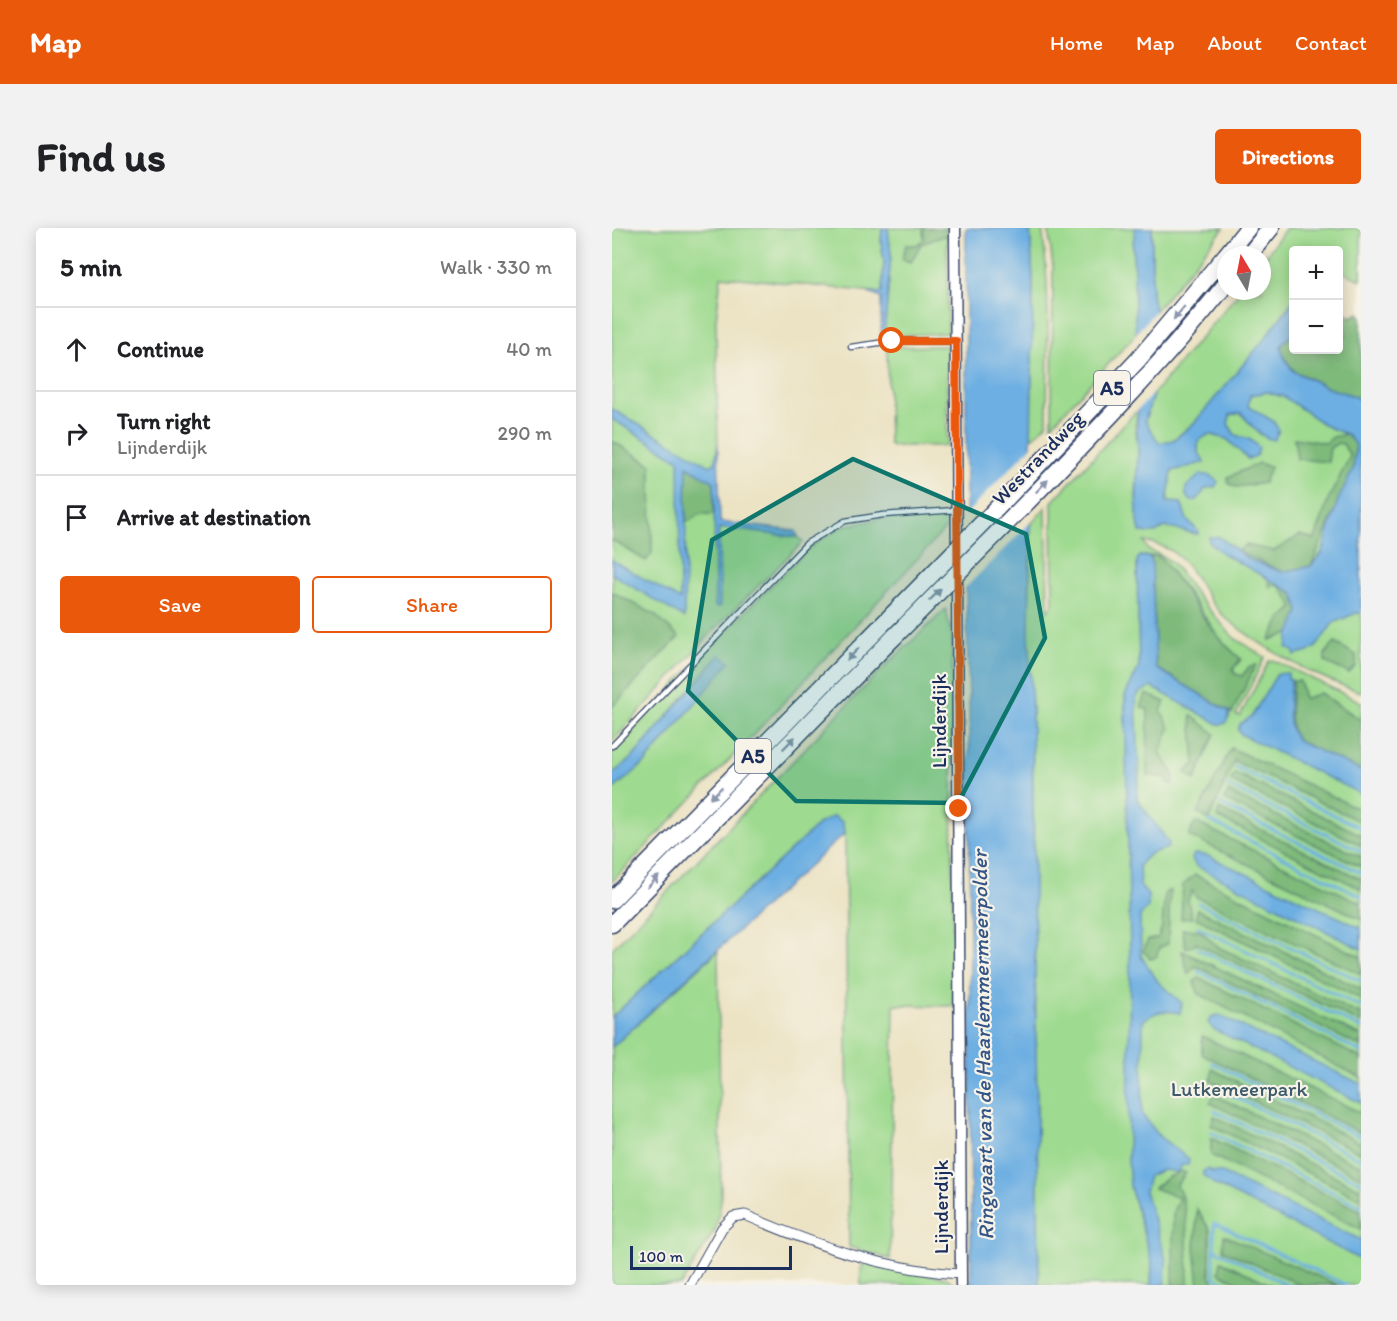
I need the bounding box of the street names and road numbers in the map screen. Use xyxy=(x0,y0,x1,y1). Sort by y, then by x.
road number: A5 xyxy=(1094,371,1130,405)
street label: Westrandweg xyxy=(986,405,1089,510)
street label: Lijnderdijk xyxy=(926,674,951,768)
road number: A5 xyxy=(735,739,771,773)
street label: Lijnderdijk xyxy=(928,1160,953,1254)

